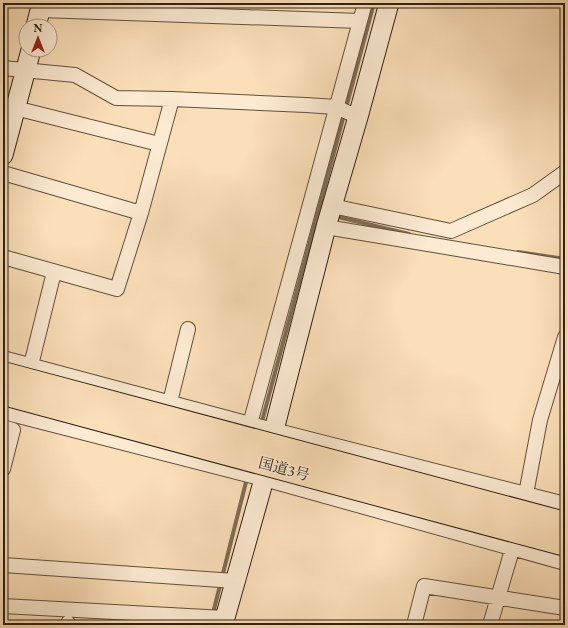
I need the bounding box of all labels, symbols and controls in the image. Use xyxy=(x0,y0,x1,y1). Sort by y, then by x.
north arrow xyxy=(18,18,58,58)
text: N xyxy=(34,21,43,35)
street label: 国道3号 xyxy=(256,453,312,484)

